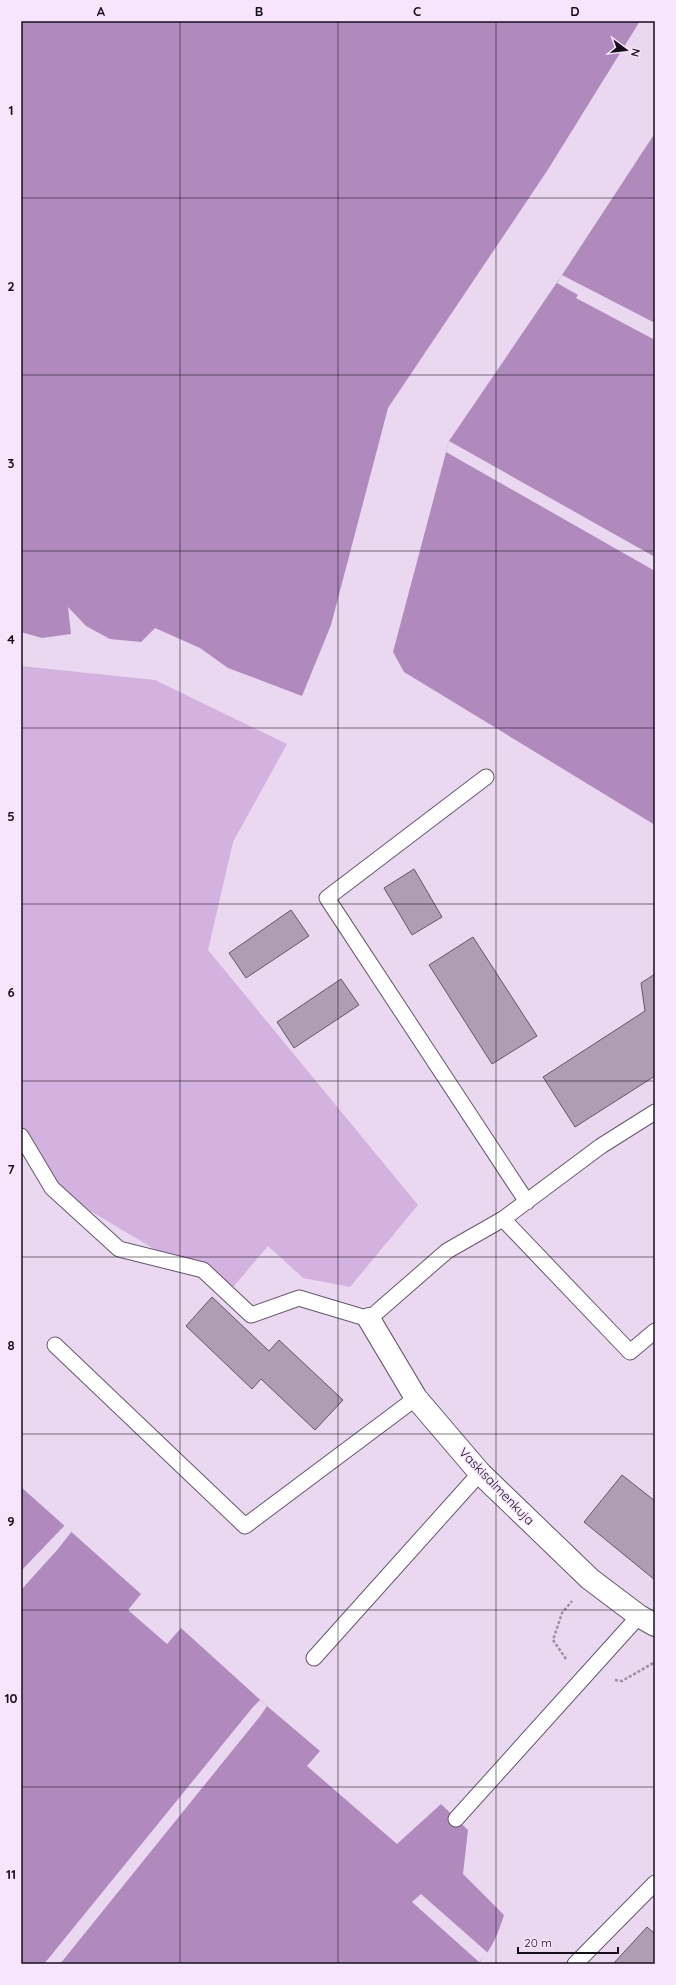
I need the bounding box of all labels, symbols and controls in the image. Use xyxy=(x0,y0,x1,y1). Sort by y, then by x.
text: A xyxy=(97,3,106,19)
text: B xyxy=(255,3,263,19)
text: C xyxy=(413,3,421,19)
text: D xyxy=(570,3,580,19)
north arrow xyxy=(606,30,646,70)
text: N xyxy=(628,47,643,58)
text: 1 xyxy=(8,102,14,118)
text: 2 xyxy=(7,278,15,294)
text: 3 xyxy=(8,455,15,471)
text: 4 xyxy=(7,631,15,647)
text: 5 xyxy=(7,808,15,824)
text: 6 xyxy=(7,984,15,1000)
text: 7 xyxy=(7,1161,15,1177)
text: 8 xyxy=(7,1337,15,1353)
street label: Vaskisalmenkuja xyxy=(456,1444,538,1528)
text: 9 xyxy=(7,1513,15,1529)
text: 10 xyxy=(4,1690,18,1706)
text: 11 xyxy=(6,1866,16,1882)
scale bar xyxy=(518,1929,618,1955)
text: 20 m xyxy=(524,1935,552,1950)

